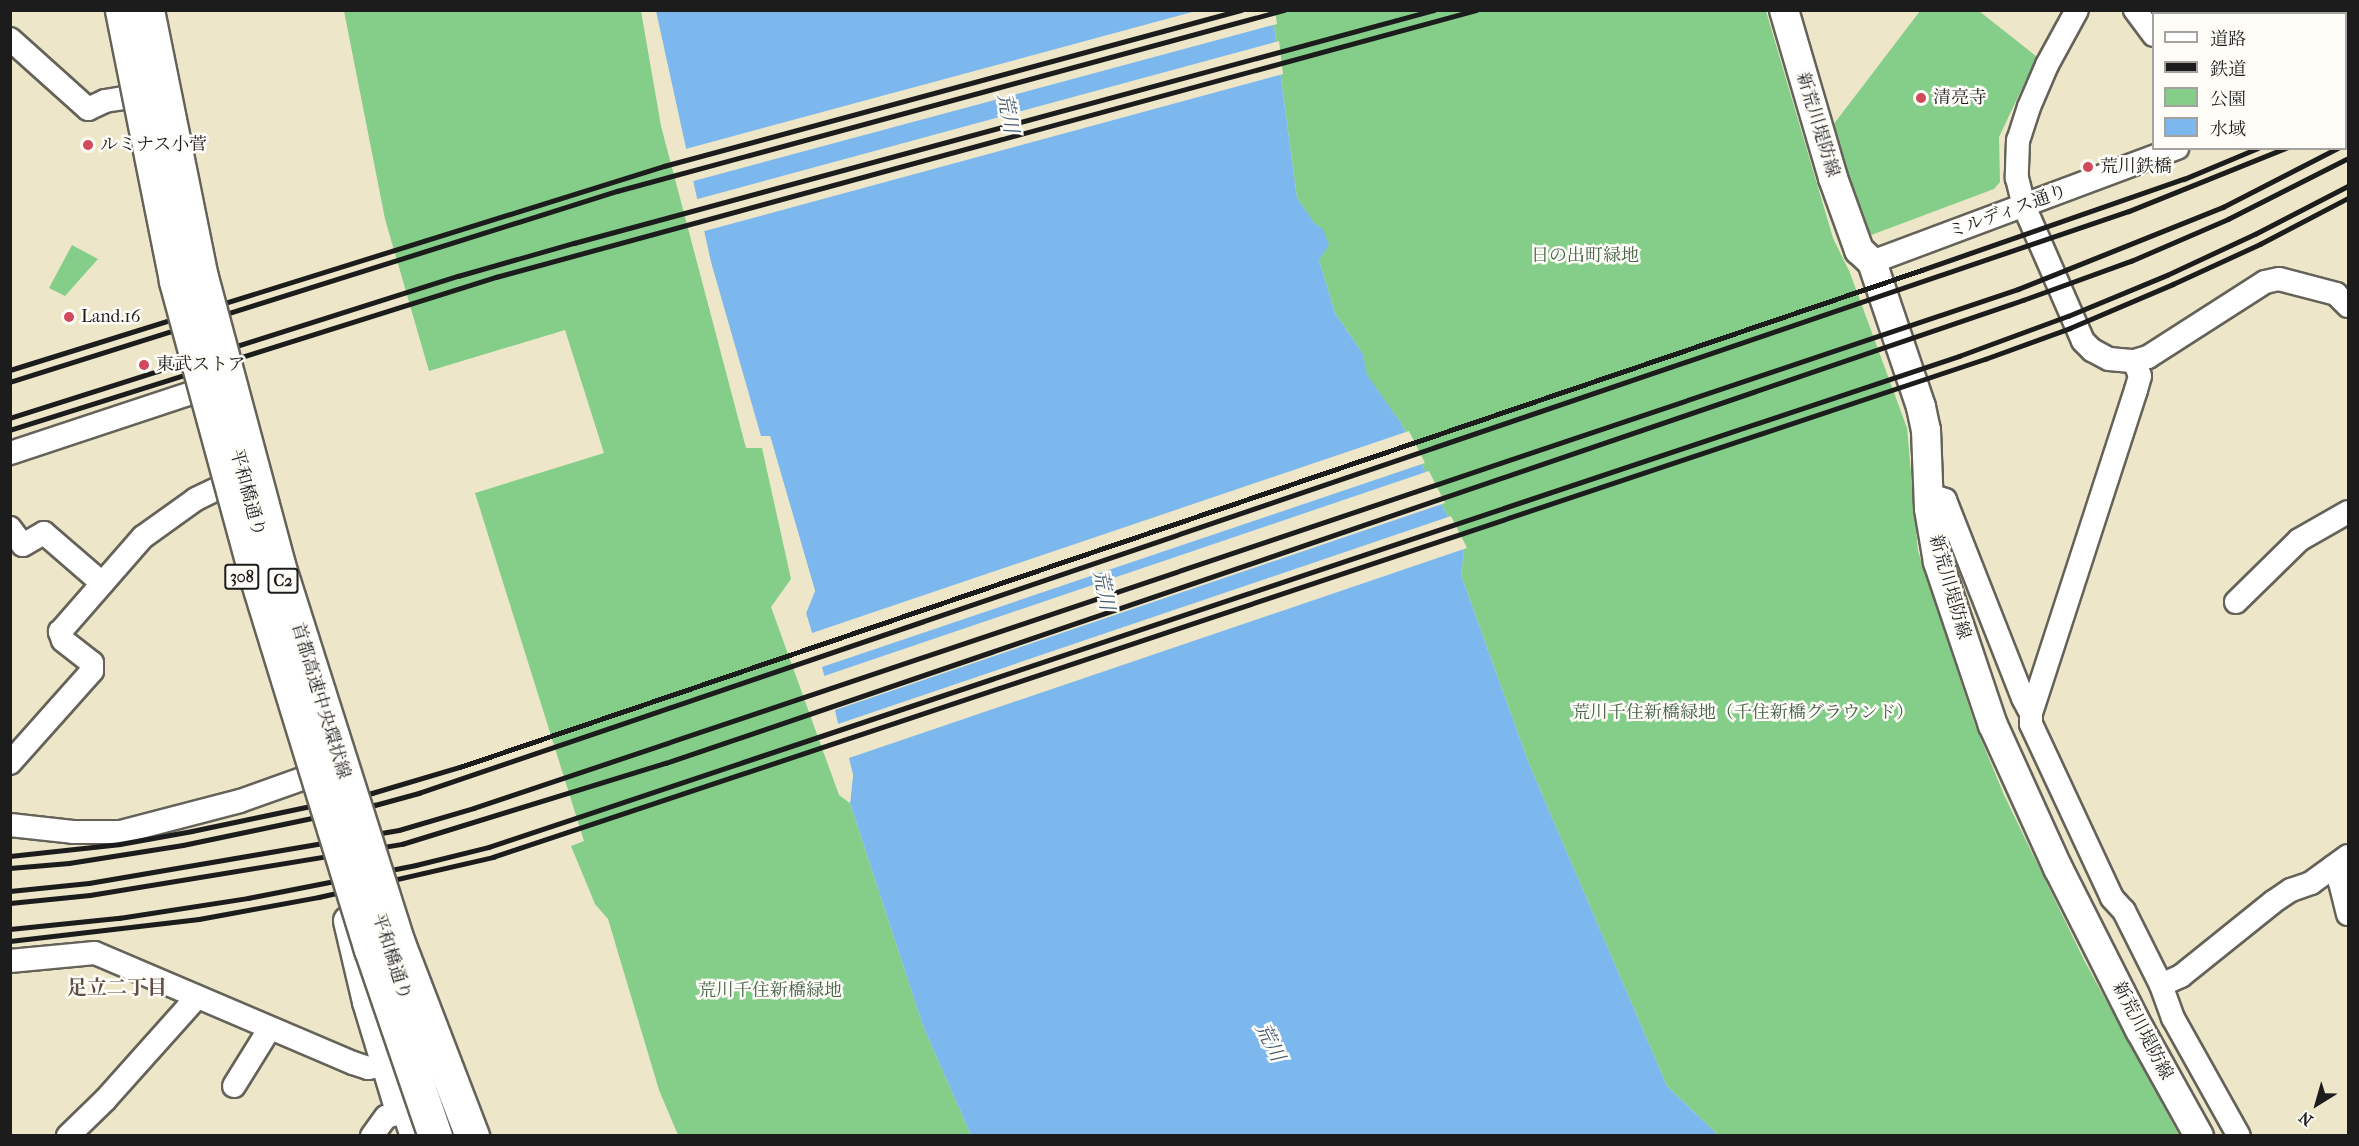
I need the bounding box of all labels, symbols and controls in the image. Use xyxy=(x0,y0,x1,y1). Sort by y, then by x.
legend xyxy=(2152,12,2347,150)
text: 道路 xyxy=(2210,29,2246,50)
text: 鉄道 xyxy=(2210,59,2246,80)
street label: 新荒川堤防線 xyxy=(1791,70,1843,180)
place label: 清亮寺 xyxy=(1933,87,1987,109)
text: 公園 xyxy=(2210,89,2246,110)
water label: 荒川 xyxy=(992,91,1024,135)
marker: 清亮寺 xyxy=(1914,91,1928,105)
text: 水域 xyxy=(2210,119,2246,140)
place label: ルミナス小菅 xyxy=(100,134,208,156)
marker: ルミナス小菅 xyxy=(81,138,95,152)
place label: 荒川鉄橋 xyxy=(2100,156,2172,178)
marker: 荒川鉄橋 xyxy=(2081,160,2095,174)
street label: ミルディス通り xyxy=(1945,180,2071,244)
park label: 日の出町緑地 xyxy=(1531,245,1639,267)
place label: Land.16 xyxy=(81,306,140,328)
marker: Land.16 xyxy=(62,310,76,324)
place label: 東武ストア xyxy=(156,354,246,376)
marker: 東武ストア xyxy=(137,358,151,372)
street label: 平和橋通り xyxy=(225,447,269,539)
street label: 新荒川堤防線 xyxy=(1924,532,1974,642)
road number: 308 xyxy=(224,564,260,590)
road number: C2 xyxy=(266,568,300,594)
water label: 荒川 xyxy=(1088,568,1120,612)
street label: 首都高速中央環状線 xyxy=(286,620,354,782)
park label: 荒川千住新橋緑地（千住新橋グラウンド） xyxy=(1572,702,1914,724)
street label: 平和橋通り xyxy=(367,911,415,1003)
district label: 足立二丁目 xyxy=(67,975,167,999)
street label: 新荒川堤防線 xyxy=(2107,978,2177,1084)
park label: 荒川千住新橋緑地 xyxy=(698,980,842,1002)
water label: 荒川 xyxy=(1250,1019,1290,1065)
north arrow xyxy=(2287,1074,2347,1134)
text: N xyxy=(2295,1108,2316,1130)

